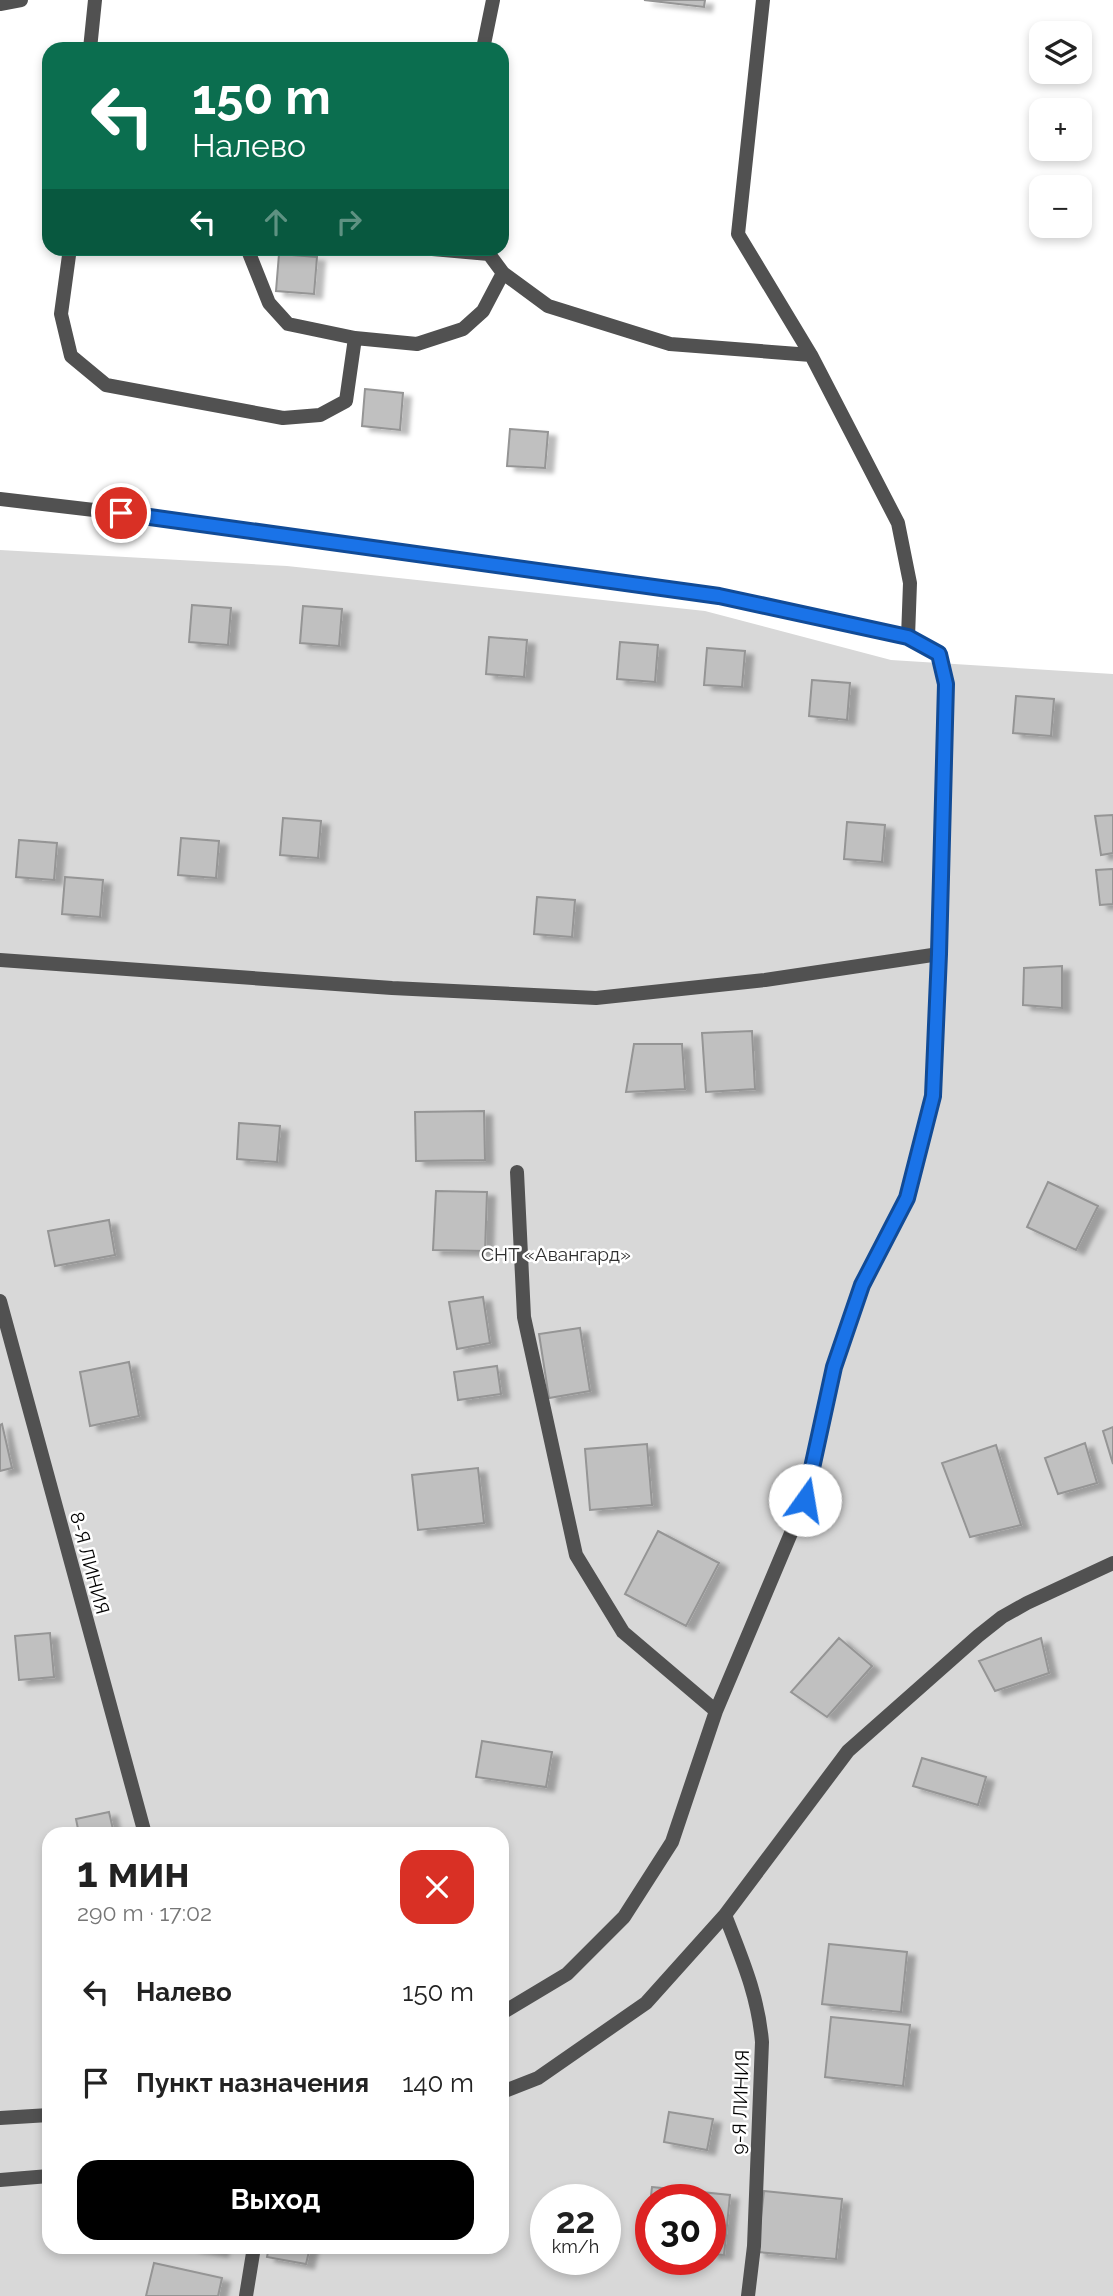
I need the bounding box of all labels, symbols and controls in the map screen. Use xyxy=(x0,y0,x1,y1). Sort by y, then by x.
map controls xyxy=(1029,21,1092,238)
button: layers xyxy=(1029,21,1092,84)
text: 150 m xyxy=(192,68,331,125)
icon: left xyxy=(77,70,168,161)
button: + xyxy=(1029,98,1092,161)
text: Налево xyxy=(192,127,306,164)
button: − xyxy=(1029,175,1092,238)
icon: left xyxy=(184,203,222,241)
icon: ahead xyxy=(257,203,295,241)
icon: right xyxy=(330,203,368,241)
pin xyxy=(91,483,151,543)
icon: arrive xyxy=(102,494,140,532)
park label: СНТ «Авангард» xyxy=(481,1243,631,1265)
position arrow xyxy=(768,1463,842,1537)
street label: 8-Я ЛИНИЯ xyxy=(66,1509,114,1617)
text: 1 мин xyxy=(77,1848,190,1897)
button: close xyxy=(400,1850,474,1924)
text: 290 m · 17:02 xyxy=(77,1899,212,1926)
icon: left xyxy=(77,1973,115,2011)
text: Налево xyxy=(136,1977,232,2007)
text: 150 m xyxy=(402,1977,474,2007)
street label: 9-Я ЛИНИЯ xyxy=(727,2049,753,2155)
icon: arrive xyxy=(77,2064,115,2102)
text: Пункт назначения xyxy=(136,2068,369,2098)
text: 140 m xyxy=(402,2068,474,2098)
button: Выход xyxy=(77,2160,474,2240)
speed limit sign: 30 xyxy=(635,2184,726,2275)
text: 22 xyxy=(556,2200,595,2241)
text: km/h xyxy=(552,2236,599,2257)

